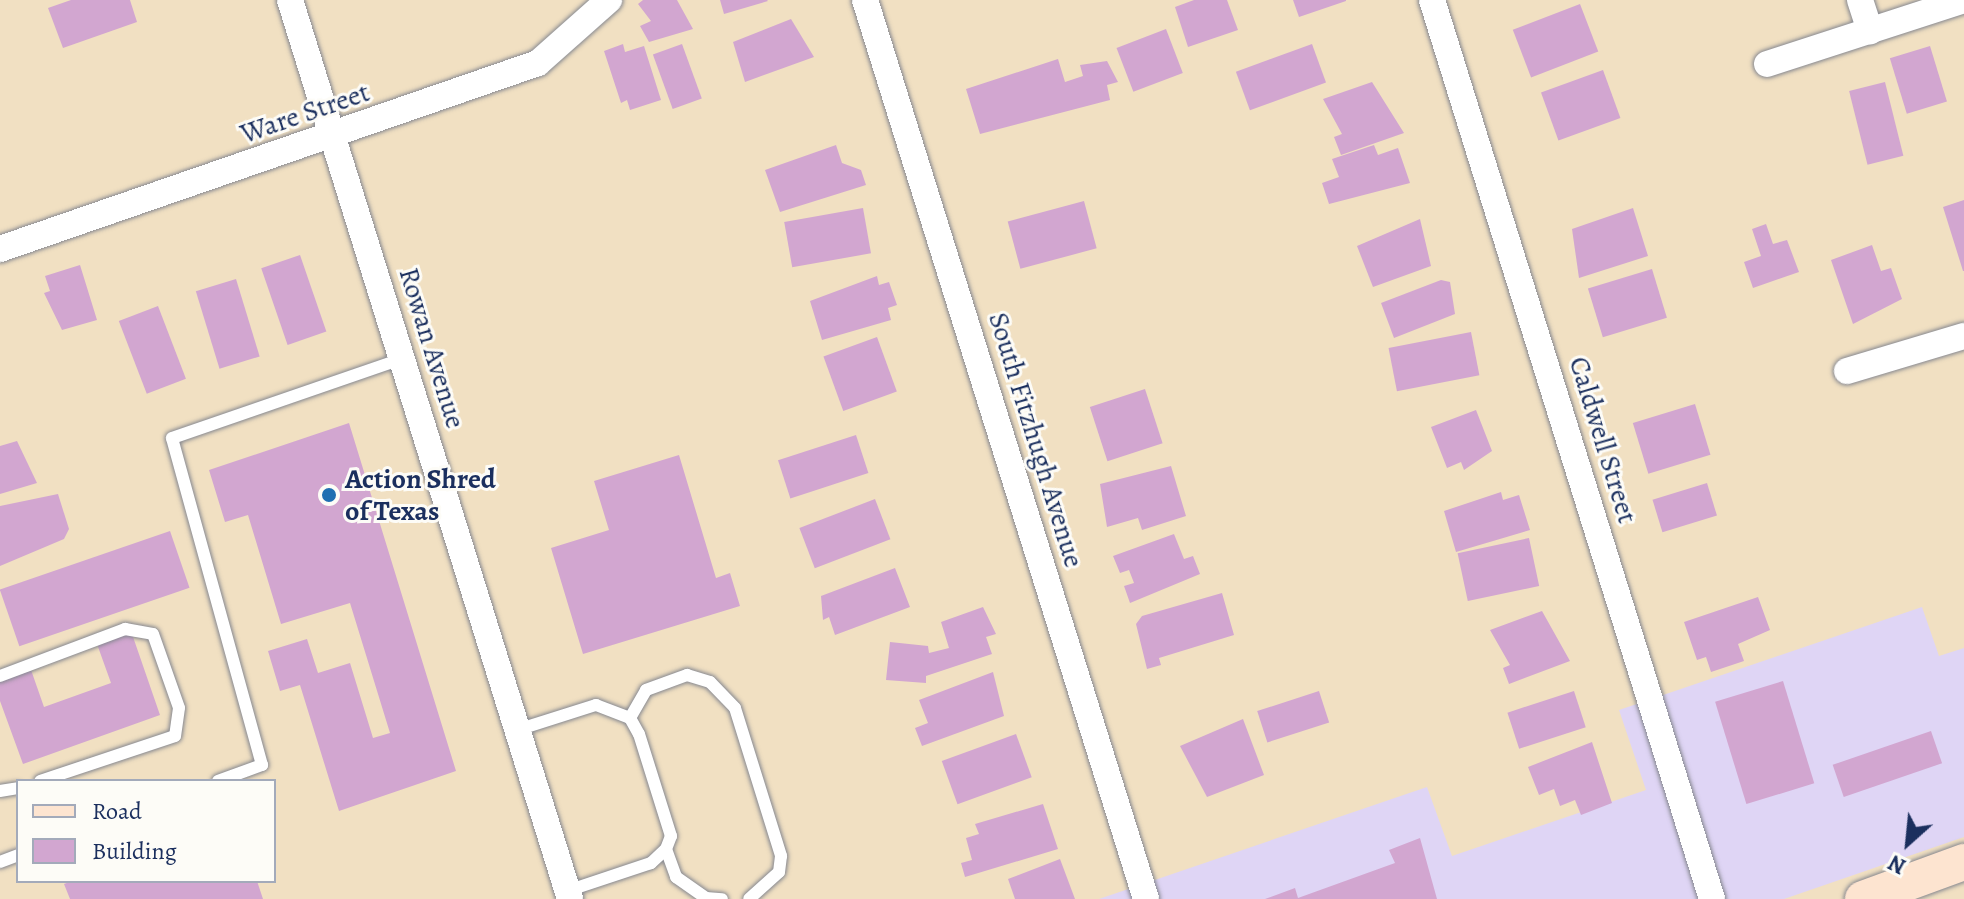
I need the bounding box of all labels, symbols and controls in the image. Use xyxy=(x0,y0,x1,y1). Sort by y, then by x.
street label: Ware Street xyxy=(236,75,374,151)
street label: Rowan Avenue xyxy=(392,264,472,432)
street label: South Fitzhugh Avenue xyxy=(981,308,1091,572)
street label: Caldwell Street xyxy=(1562,353,1644,527)
place label: Action Shred of Texas xyxy=(345,462,496,528)
marker: Action Shred of Texas xyxy=(320,486,338,504)
legend xyxy=(16,779,276,883)
text: Road xyxy=(92,795,142,827)
north arrow xyxy=(1868,803,1948,883)
text: Building xyxy=(92,835,177,867)
text: N xyxy=(1883,847,1911,881)

